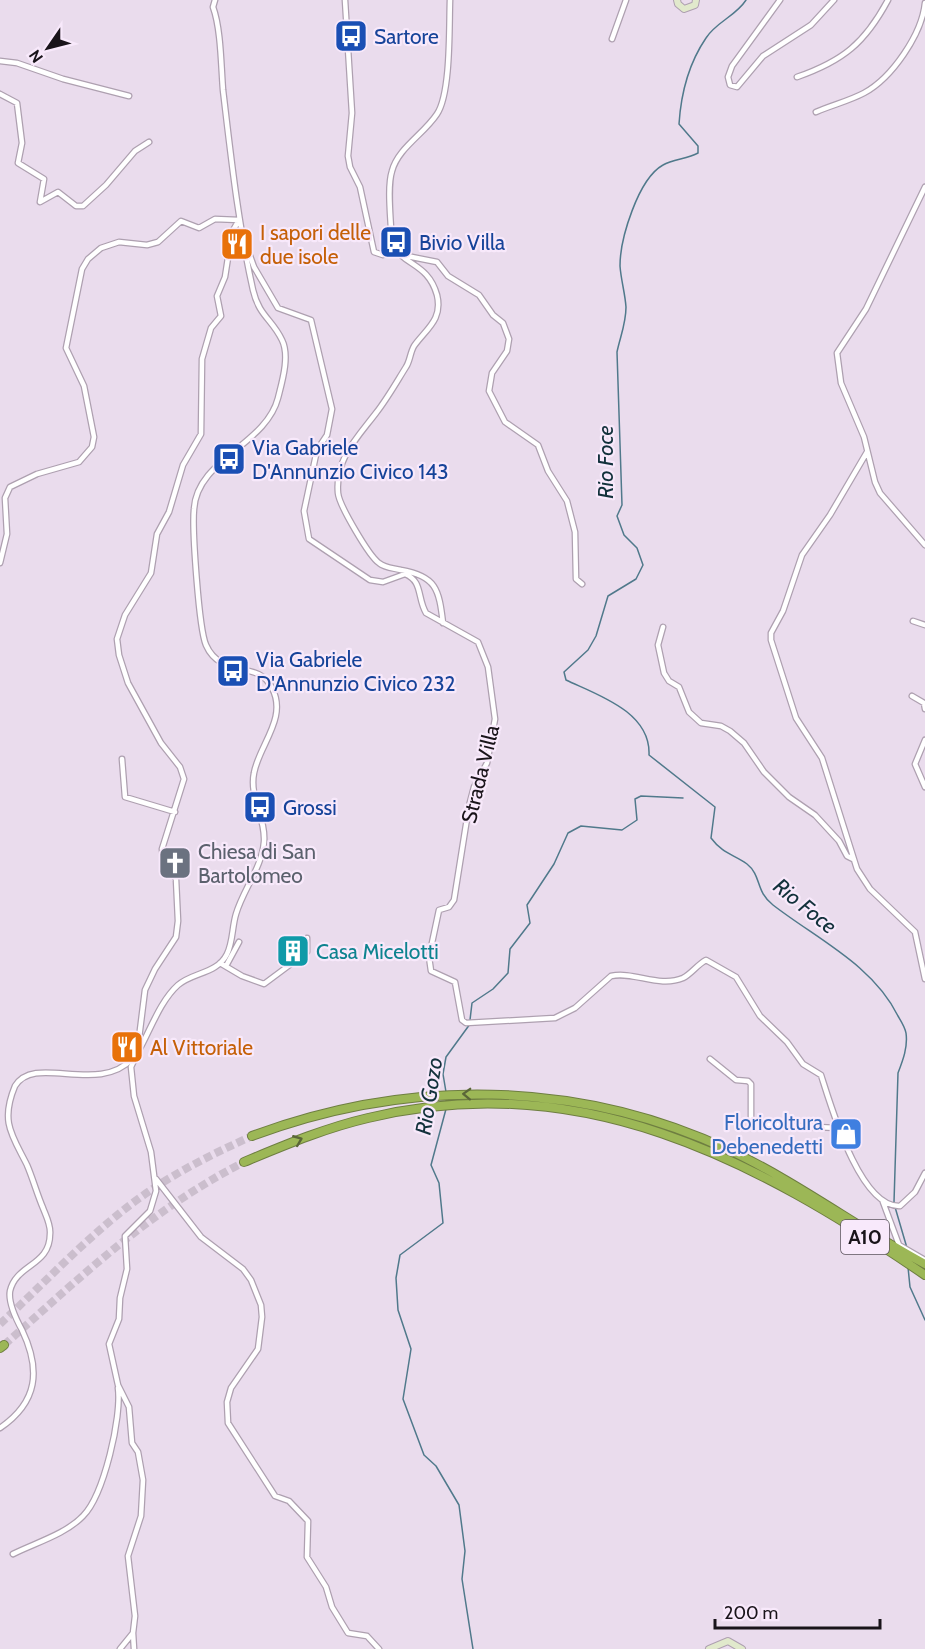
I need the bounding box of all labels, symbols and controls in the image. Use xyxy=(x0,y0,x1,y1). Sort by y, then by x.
north arrow xyxy=(18,18,78,78)
bus stop icon: Sartore xyxy=(333,18,369,54)
place label: Sartore xyxy=(374,24,439,49)
text: N xyxy=(25,46,47,66)
place label: I sapori delle due isole xyxy=(260,220,371,269)
bus stop icon: Bivio Villa xyxy=(378,224,414,260)
restaurant icon: I sapori delle due isole xyxy=(219,226,255,262)
place label: Bivio Villa xyxy=(419,230,505,255)
water label: Rio Foce xyxy=(592,425,619,499)
place label: Via Gabriele D'Annunzio Civico 143 xyxy=(252,435,449,484)
bus stop icon: Via Gabriele D'Annunzio Civico 143 xyxy=(211,441,247,477)
place label: Via Gabriele D'Annunzio Civico 232 xyxy=(256,647,456,696)
bus stop icon: Via Gabriele D'Annunzio Civico 232 xyxy=(215,653,251,689)
street label: Strada Villa xyxy=(456,722,504,826)
bus stop icon: Grossi xyxy=(242,789,278,825)
place label: Grossi xyxy=(283,795,337,820)
place label: Chiesa di San Bartolomeo xyxy=(198,839,316,888)
church icon: Chiesa di San Bartolomeo xyxy=(157,845,193,881)
water label: Rio Foce xyxy=(768,872,842,940)
building icon: Casa Micelotti xyxy=(275,933,311,969)
place label: Casa Micelotti xyxy=(316,939,439,964)
restaurant icon: Al Vittoriale xyxy=(109,1029,145,1065)
place label: Al Vittoriale xyxy=(150,1035,253,1060)
water label: Rio Gozo xyxy=(410,1055,448,1137)
one-way arrow xyxy=(463,1088,472,1101)
place label: Floricoltura Debenedetti xyxy=(711,1110,823,1159)
shop icon: Floricoltura Debenedetti xyxy=(828,1116,864,1152)
one-way arrow xyxy=(292,1135,303,1147)
road number: A10 xyxy=(841,1220,889,1254)
scale bar xyxy=(715,1592,880,1630)
text: 200 m xyxy=(724,1602,778,1624)

